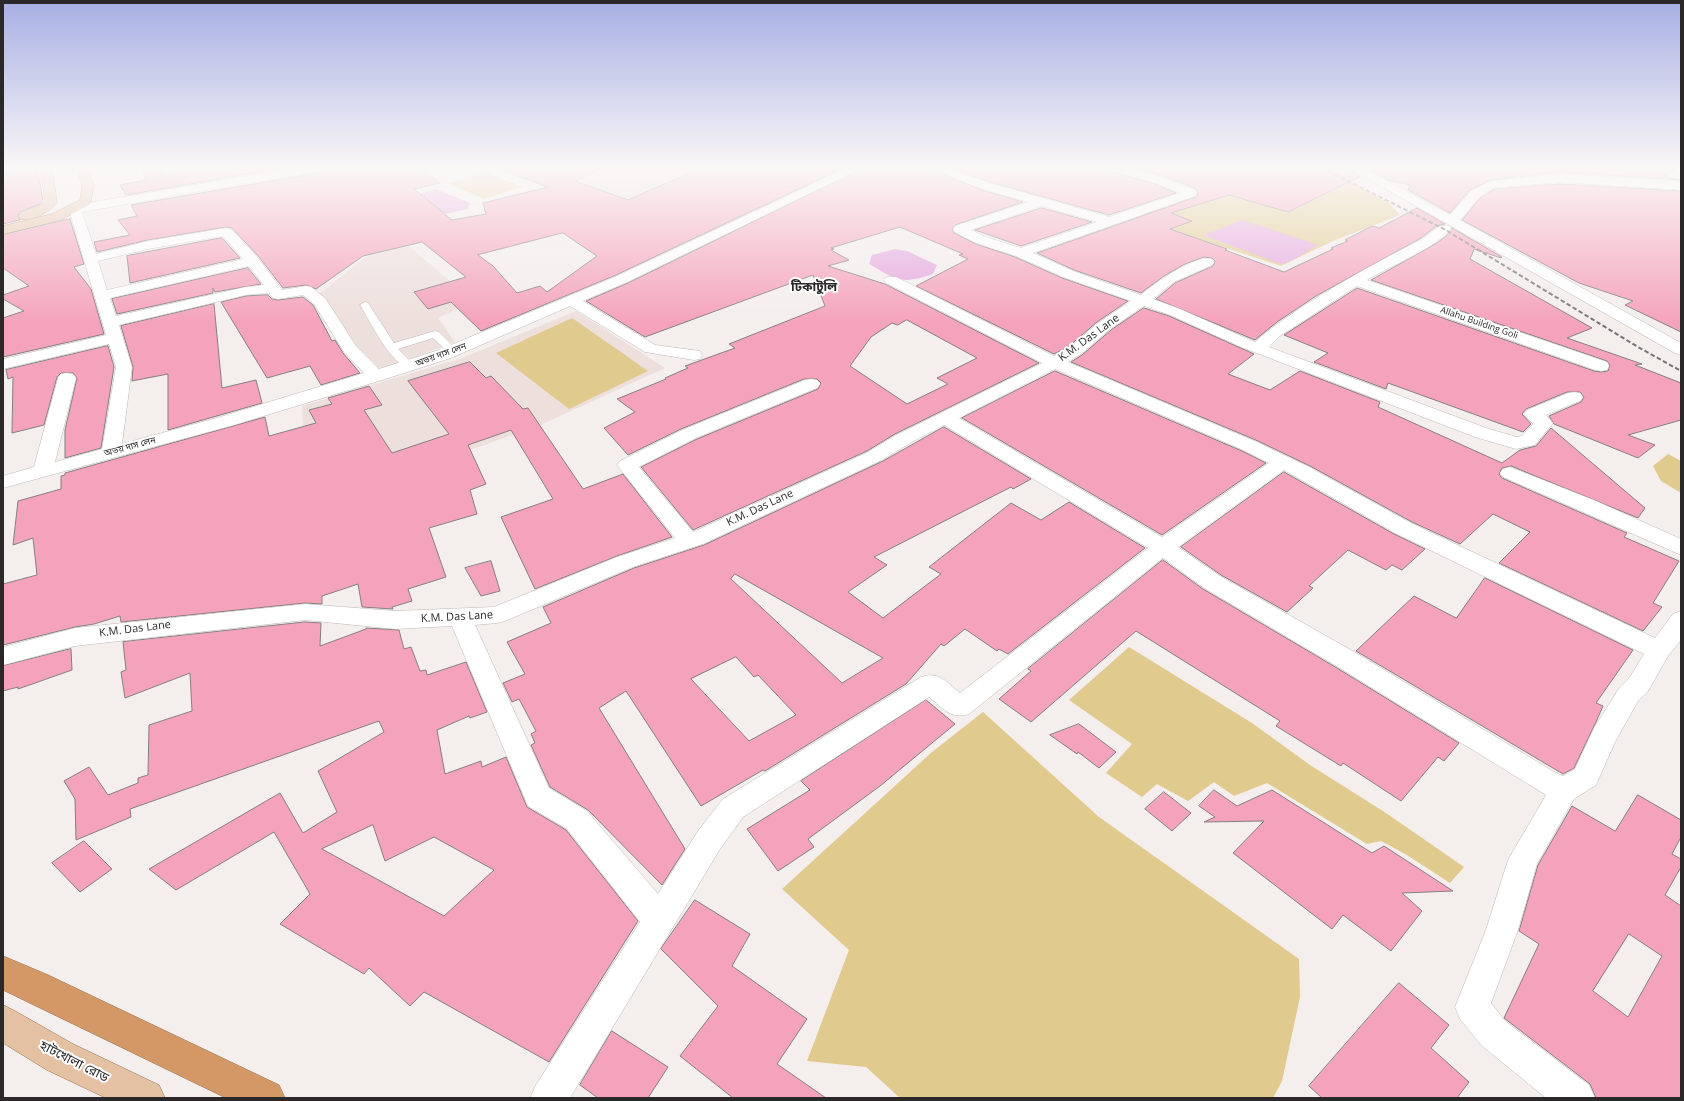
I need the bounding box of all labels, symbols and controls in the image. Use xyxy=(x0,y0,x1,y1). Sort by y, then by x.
district label: টিকাটুলি xyxy=(791,279,837,295)
street label: Allahu Building Goli xyxy=(1439,305,1519,341)
street label: K.M. Das Lane xyxy=(1056,311,1122,365)
street label: অভয় দাস লেন xyxy=(414,341,468,369)
street label: অভয় দাস লেন xyxy=(103,435,157,459)
street label: K.M. Das Lane xyxy=(724,487,796,529)
street label: K.M. Das Lane xyxy=(421,609,493,625)
street label: K.M. Das Lane xyxy=(98,618,172,640)
street label: হাটখোলা রোড xyxy=(37,1038,111,1086)

